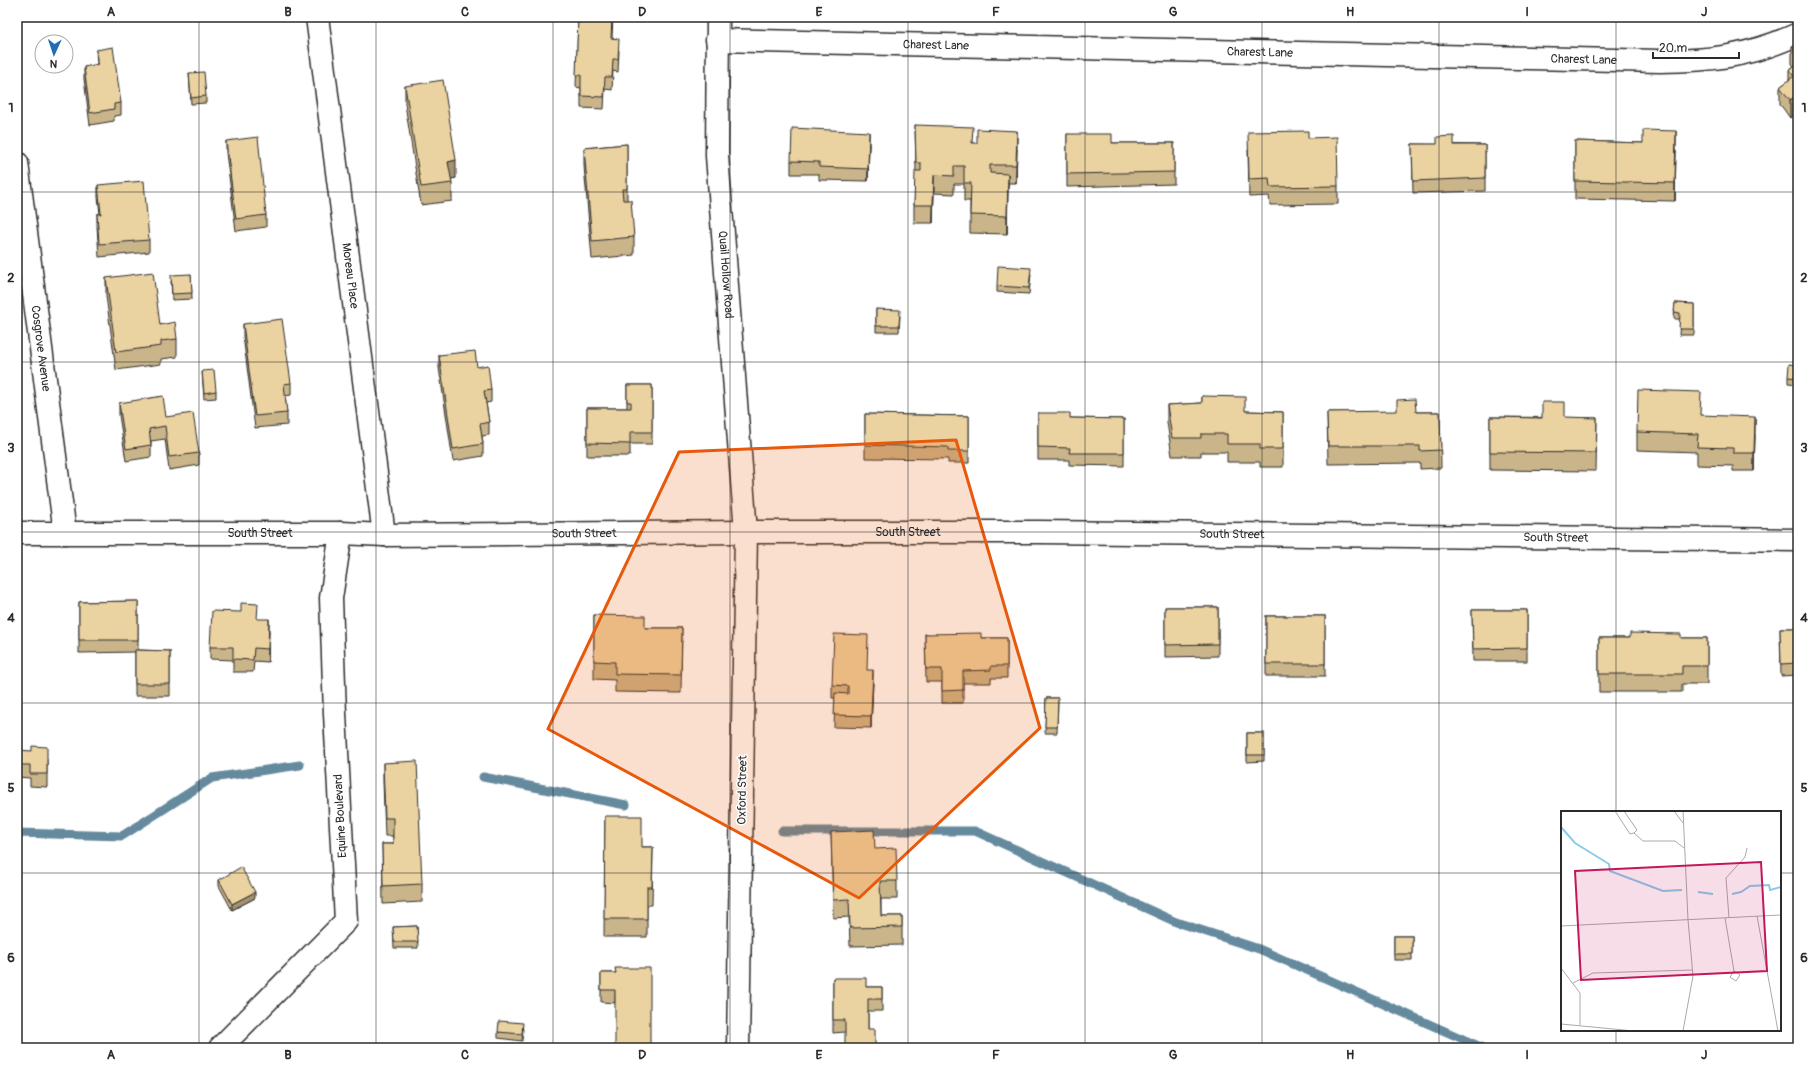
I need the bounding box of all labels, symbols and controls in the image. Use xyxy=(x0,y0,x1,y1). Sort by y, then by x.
text: A xyxy=(107,4,116,20)
text: B xyxy=(284,4,292,20)
text: C xyxy=(461,4,469,20)
text: D xyxy=(638,4,646,20)
text: E xyxy=(816,4,823,20)
text: F xyxy=(992,4,1000,20)
text: G xyxy=(1169,4,1178,20)
text: H xyxy=(1346,4,1354,20)
text: I xyxy=(1525,4,1529,20)
text: J xyxy=(1701,4,1707,20)
north arrow xyxy=(34,34,74,74)
scale bar xyxy=(1653,34,1739,60)
street label: Charest Lane xyxy=(903,37,969,54)
text: 20 m xyxy=(1659,41,1688,56)
street label: Charest Lane xyxy=(1227,44,1293,61)
street label: Charest Lane xyxy=(1551,52,1617,68)
text: N xyxy=(49,57,58,70)
text: 1 xyxy=(8,100,14,116)
text: 1 xyxy=(1801,100,1807,116)
street label: Quail Hollow Road xyxy=(715,230,737,319)
street label: Moreau Place xyxy=(338,242,362,310)
text: 2 xyxy=(7,270,15,286)
text: 2 xyxy=(1800,270,1808,286)
street label: Cosgrove Avenue xyxy=(28,305,54,393)
text: 3 xyxy=(7,440,15,456)
text: 3 xyxy=(1800,440,1808,456)
street label: South Street xyxy=(875,525,941,540)
street label: South Street xyxy=(227,526,293,541)
street label: South Street xyxy=(551,526,617,542)
street label: South Street xyxy=(1199,527,1265,542)
street label: South Street xyxy=(1523,530,1589,546)
text: 4 xyxy=(7,610,15,626)
text: 4 xyxy=(1800,610,1808,626)
street label: Oxford Street xyxy=(734,755,751,825)
street label: Equine Boulevard xyxy=(331,773,350,858)
text: 5 xyxy=(7,780,15,796)
text: 5 xyxy=(1800,780,1808,796)
inset map xyxy=(1561,811,1781,1031)
text: 6 xyxy=(7,950,15,966)
text: 6 xyxy=(1800,950,1808,966)
text: A xyxy=(107,1047,116,1063)
text: B xyxy=(284,1047,292,1063)
text: C xyxy=(461,1047,469,1063)
text: D xyxy=(638,1047,646,1063)
text: E xyxy=(816,1047,823,1063)
text: F xyxy=(992,1047,1000,1063)
text: G xyxy=(1169,1047,1178,1063)
text: H xyxy=(1346,1047,1354,1063)
text: I xyxy=(1525,1047,1529,1063)
text: J xyxy=(1701,1047,1707,1063)

